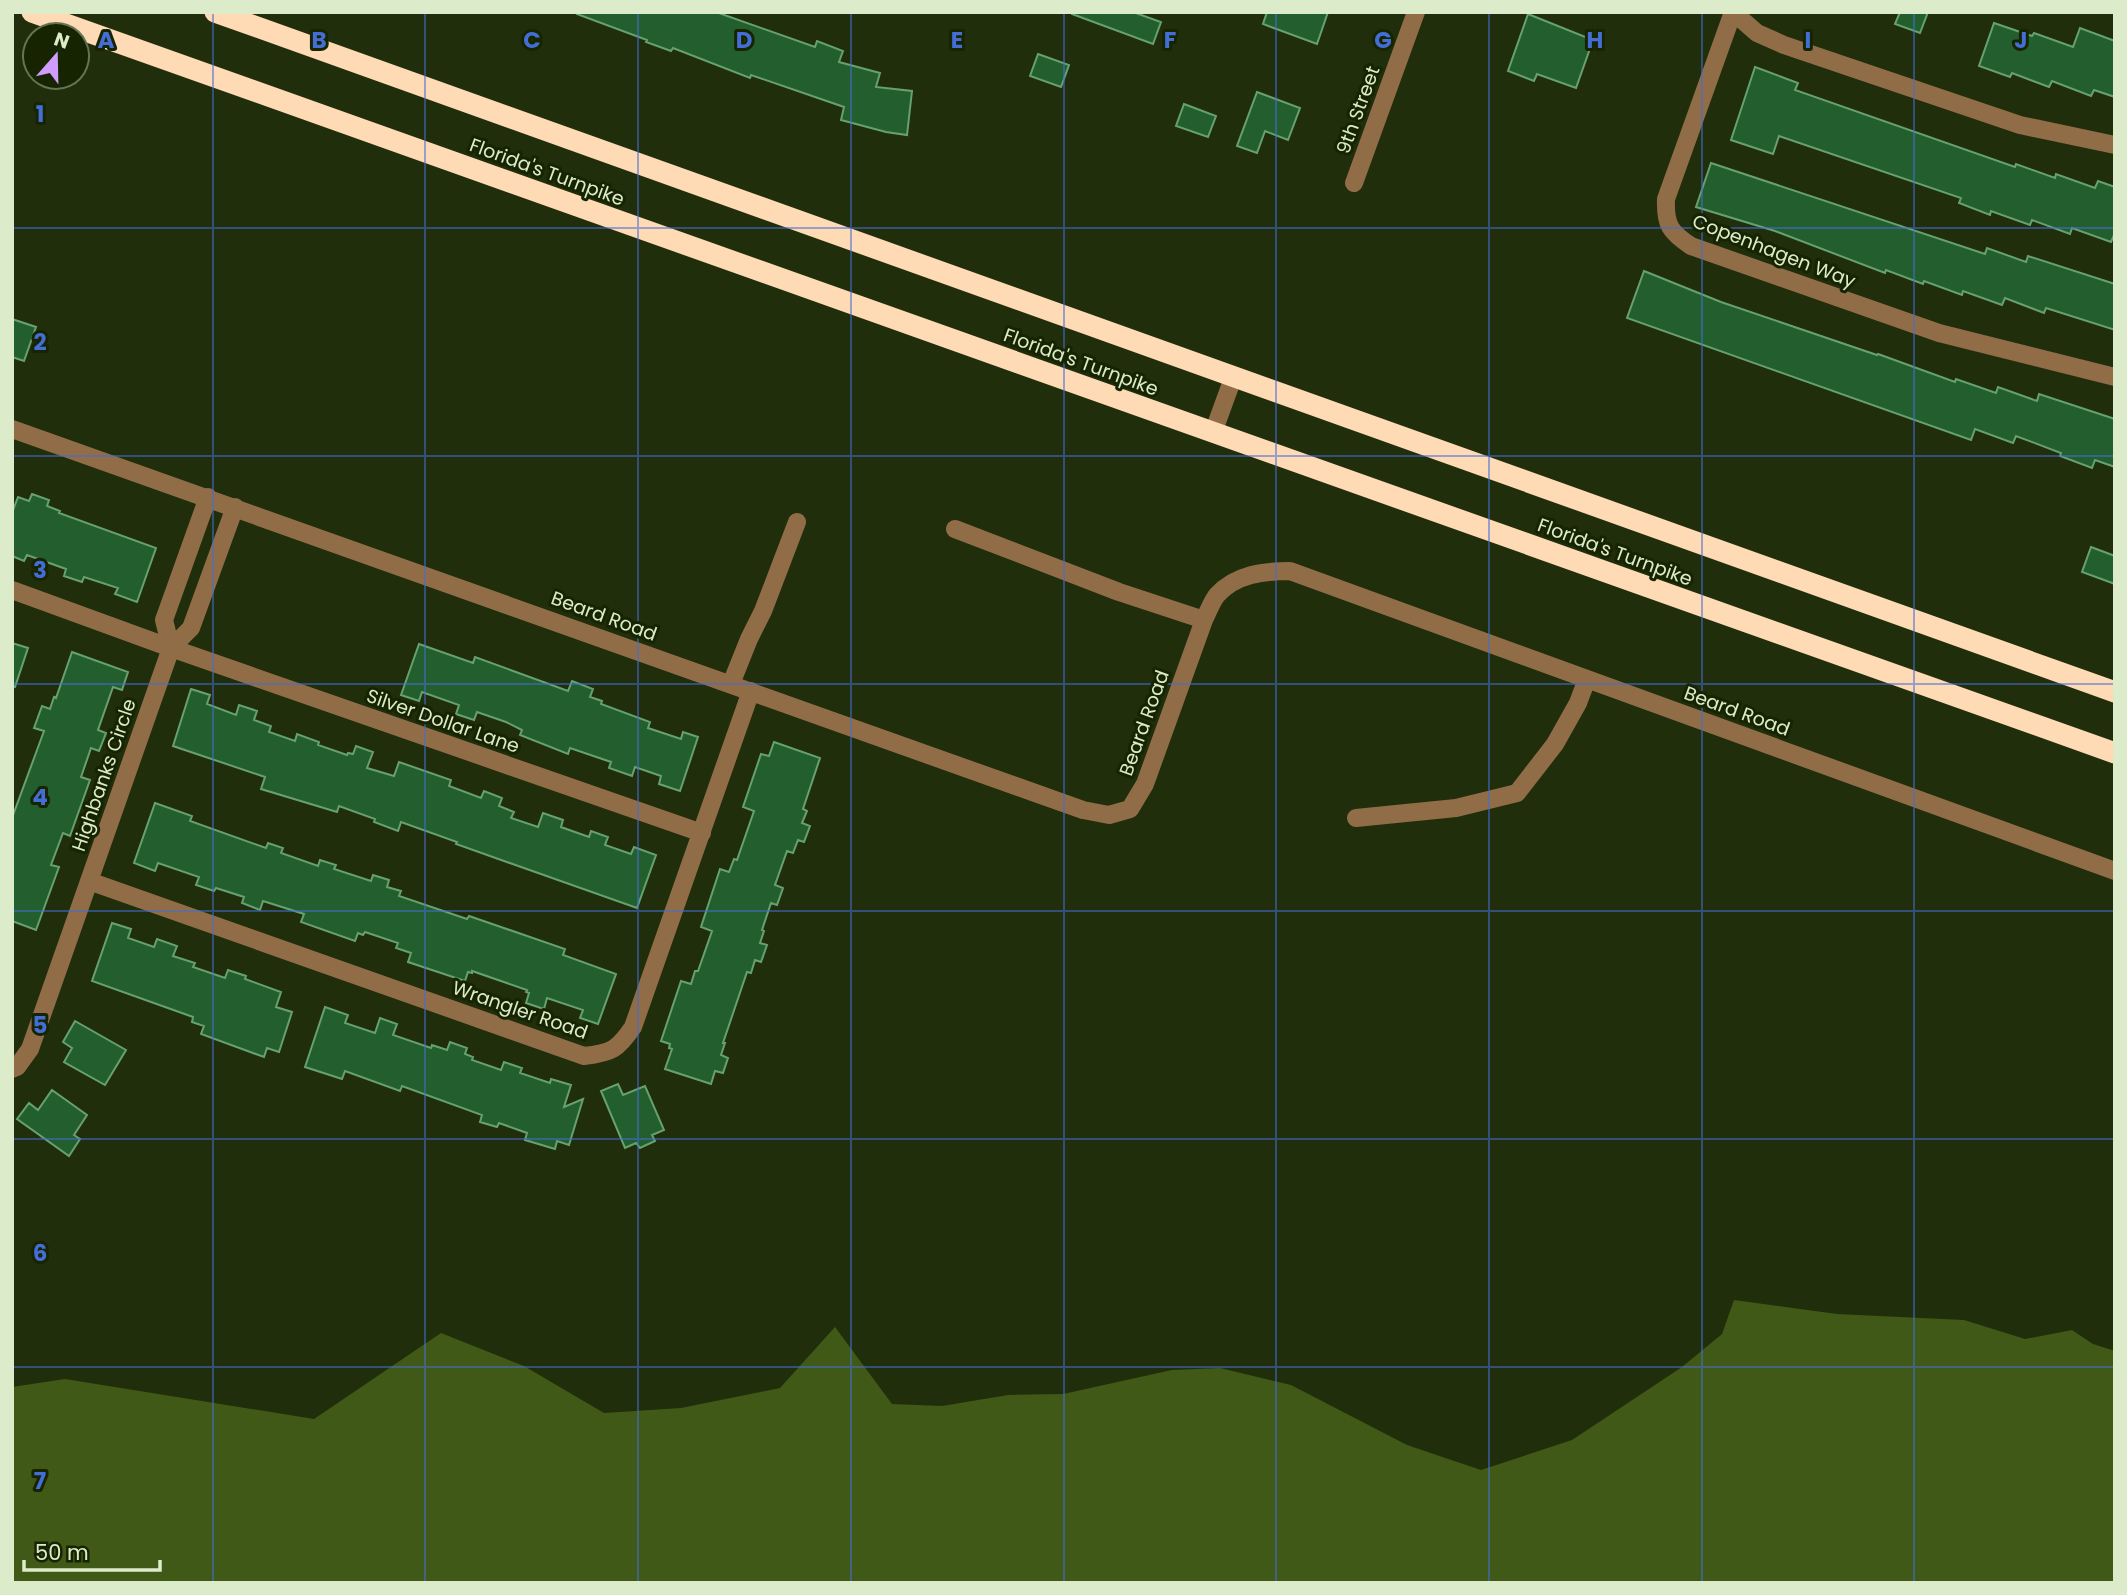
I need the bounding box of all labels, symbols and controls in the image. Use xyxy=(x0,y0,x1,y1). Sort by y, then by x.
north arrow xyxy=(21,21,91,91)
text: A xyxy=(98,24,115,56)
text: B xyxy=(311,24,327,56)
text: C xyxy=(523,24,541,56)
text: D xyxy=(736,24,752,56)
text: E xyxy=(951,24,963,56)
text: F xyxy=(1164,24,1176,56)
text: G xyxy=(1374,24,1392,56)
text: H xyxy=(1587,24,1603,56)
text: I xyxy=(1805,24,1811,56)
text: J xyxy=(2014,24,2028,56)
text: N xyxy=(50,25,73,56)
street label: 9th Street xyxy=(1330,62,1386,158)
text: 1 xyxy=(36,98,44,130)
street label: Florida's Turnpike xyxy=(466,132,628,212)
street label: Copenhagen Way xyxy=(1689,207,1860,295)
street label: Florida's Turnpike xyxy=(1000,322,1162,402)
text: 2 xyxy=(33,326,47,358)
street label: Florida's Turnpike xyxy=(1534,512,1696,592)
text: 3 xyxy=(33,554,47,586)
street label: Beard Road xyxy=(547,584,661,648)
street label: Beard Road xyxy=(1112,666,1176,780)
street label: Beard Road xyxy=(1680,679,1794,743)
street label: Silver Dollar Lane xyxy=(363,682,523,760)
street label: Highbanks Circle xyxy=(65,695,143,855)
text: 4 xyxy=(32,781,48,813)
street label: Wrangler Road xyxy=(449,974,591,1046)
text: 5 xyxy=(33,1009,47,1041)
text: 6 xyxy=(33,1237,47,1269)
text: 7 xyxy=(34,1465,46,1497)
scale bar xyxy=(24,1528,161,1572)
text: 50 m xyxy=(35,1538,89,1567)

